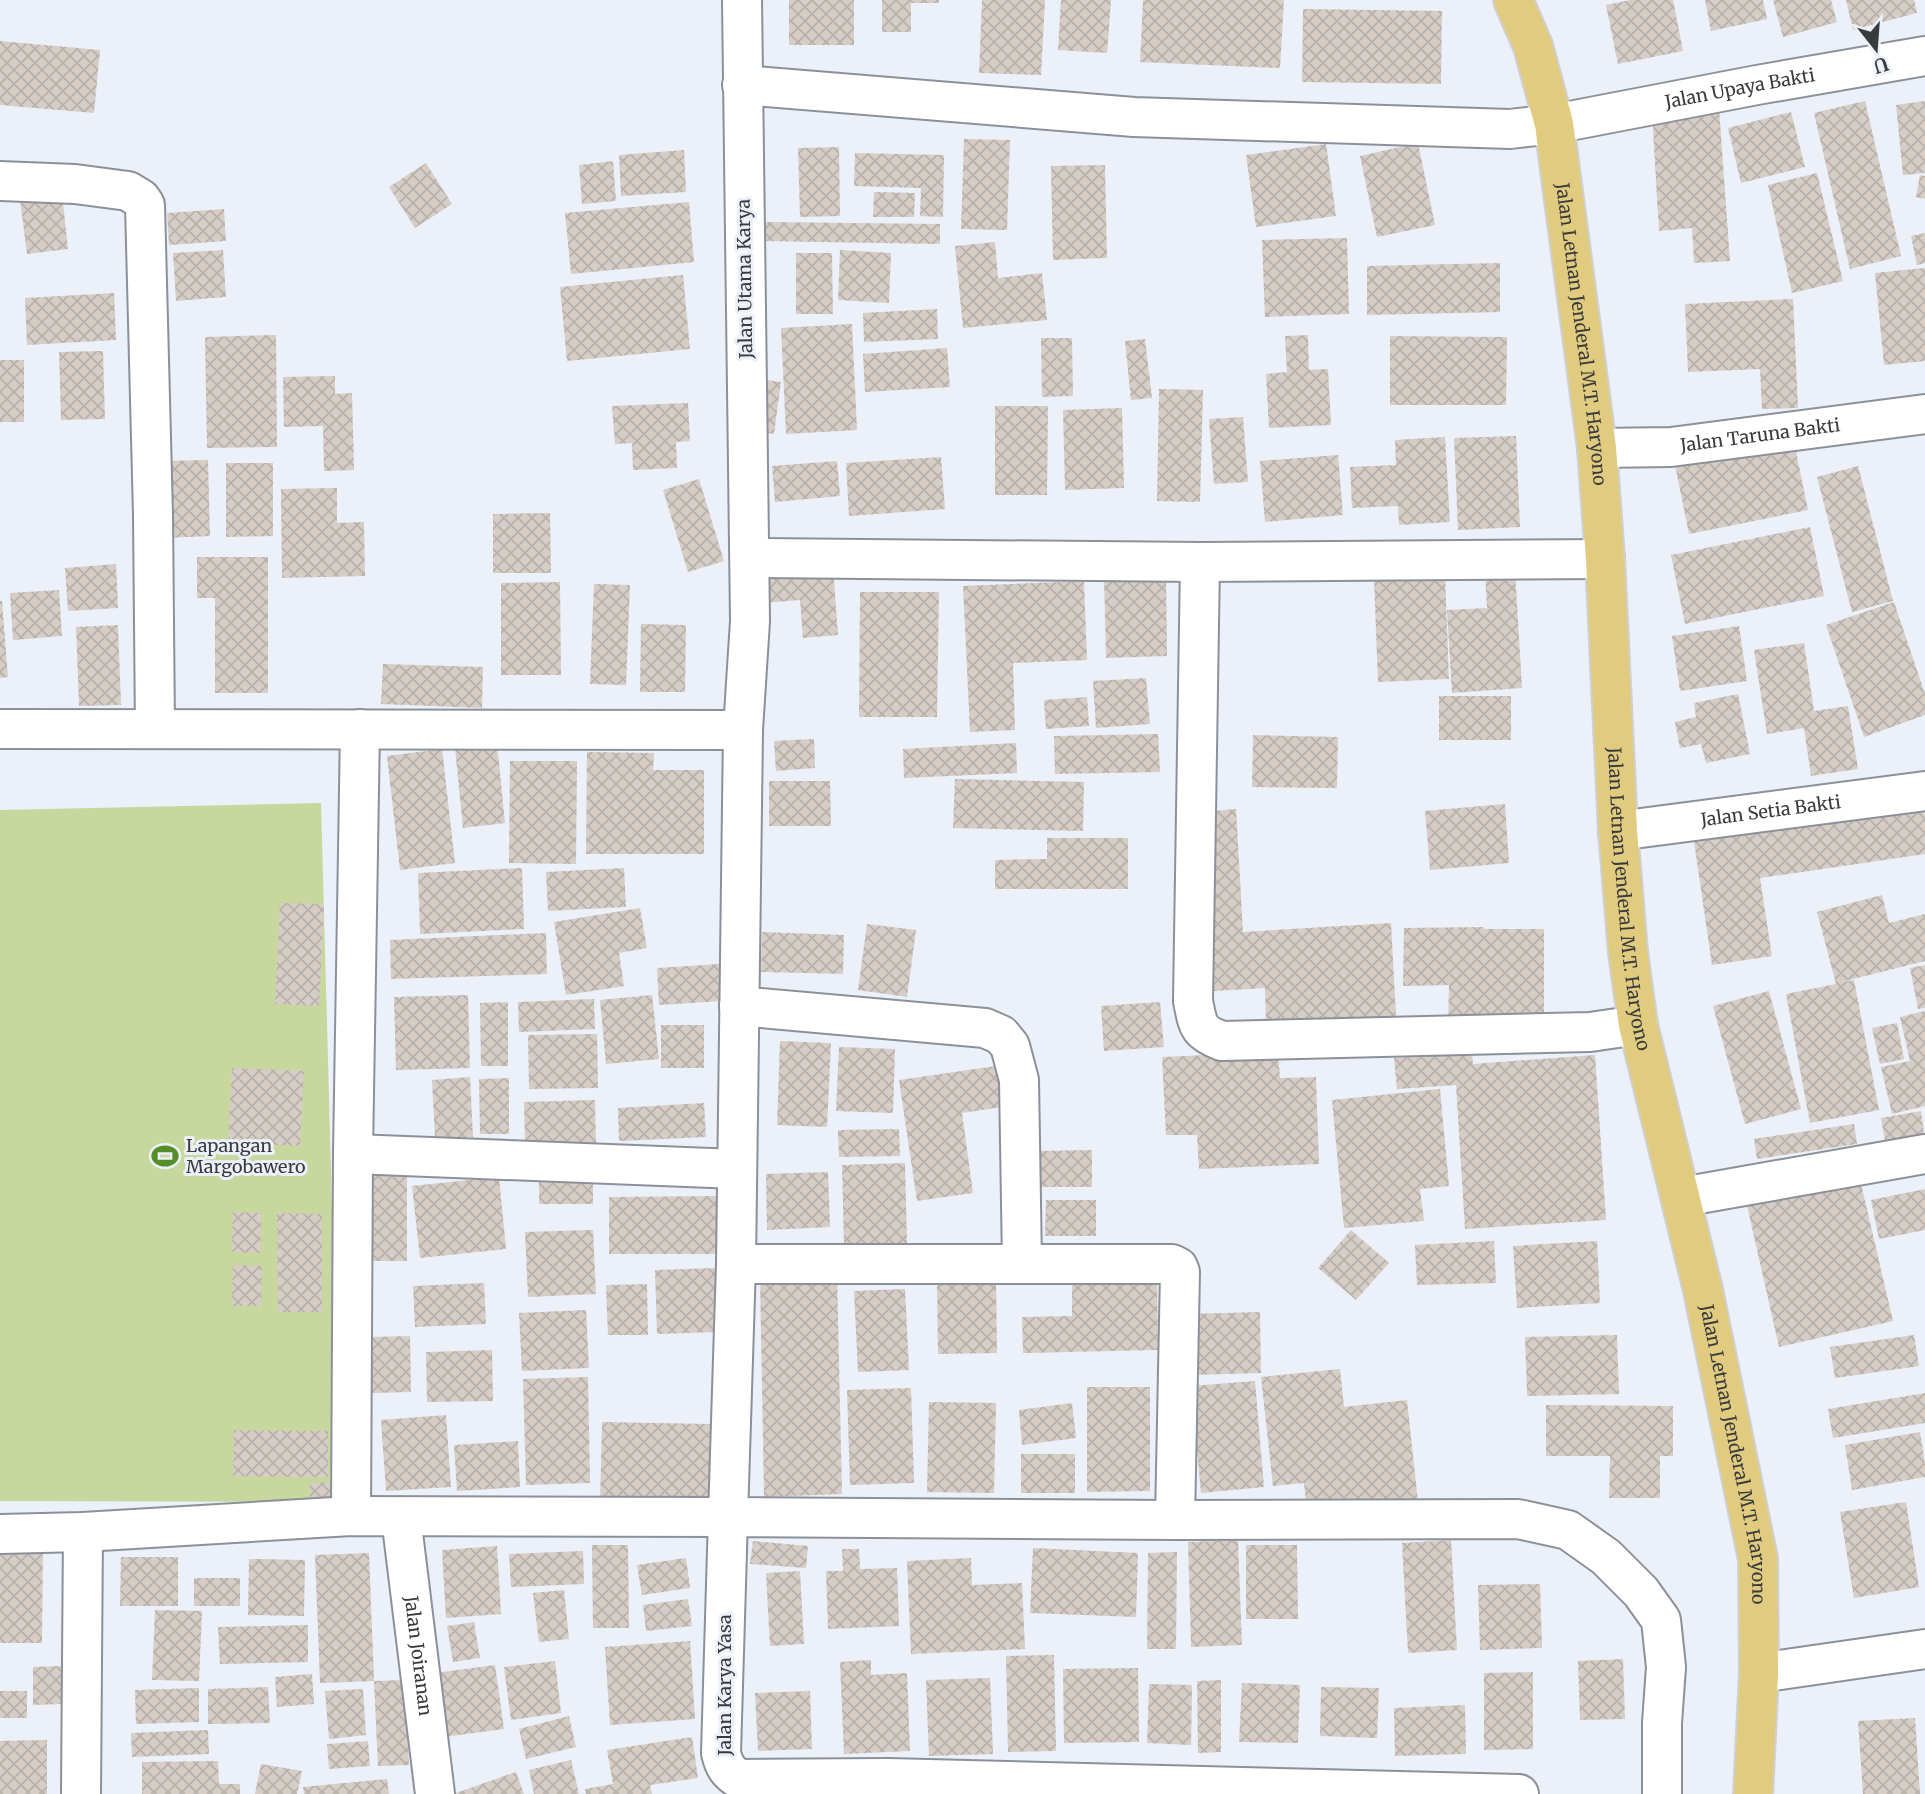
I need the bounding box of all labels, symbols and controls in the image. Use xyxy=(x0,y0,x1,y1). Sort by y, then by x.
north arrow xyxy=(1841,14,1911,84)
text: U xyxy=(1871,52,1891,79)
street label: Jalan Upaya Bakti xyxy=(1662,63,1817,114)
street label: Jalan Letnan Jenderal M.T. Haryono xyxy=(1551,181,1612,486)
street label: Jalan Utama Karya xyxy=(732,198,757,360)
street label: Jalan Taruna Bakti xyxy=(1678,413,1842,457)
street label: Jalan Letnan Jenderal M.T. Haryono xyxy=(1603,746,1656,1053)
street label: Jalan Setia Bakti xyxy=(1698,790,1842,831)
place label: Lapangan Margobawero xyxy=(186,1134,306,1178)
sports icon: Lapangan Margobawero xyxy=(150,1141,180,1171)
street label: Jalan Letnan Jenderal M.T. Haryono xyxy=(1695,1302,1770,1605)
street label: Jalan Joiranan xyxy=(400,1594,437,1717)
street label: Jalan Karya Yasa xyxy=(713,1614,736,1757)

